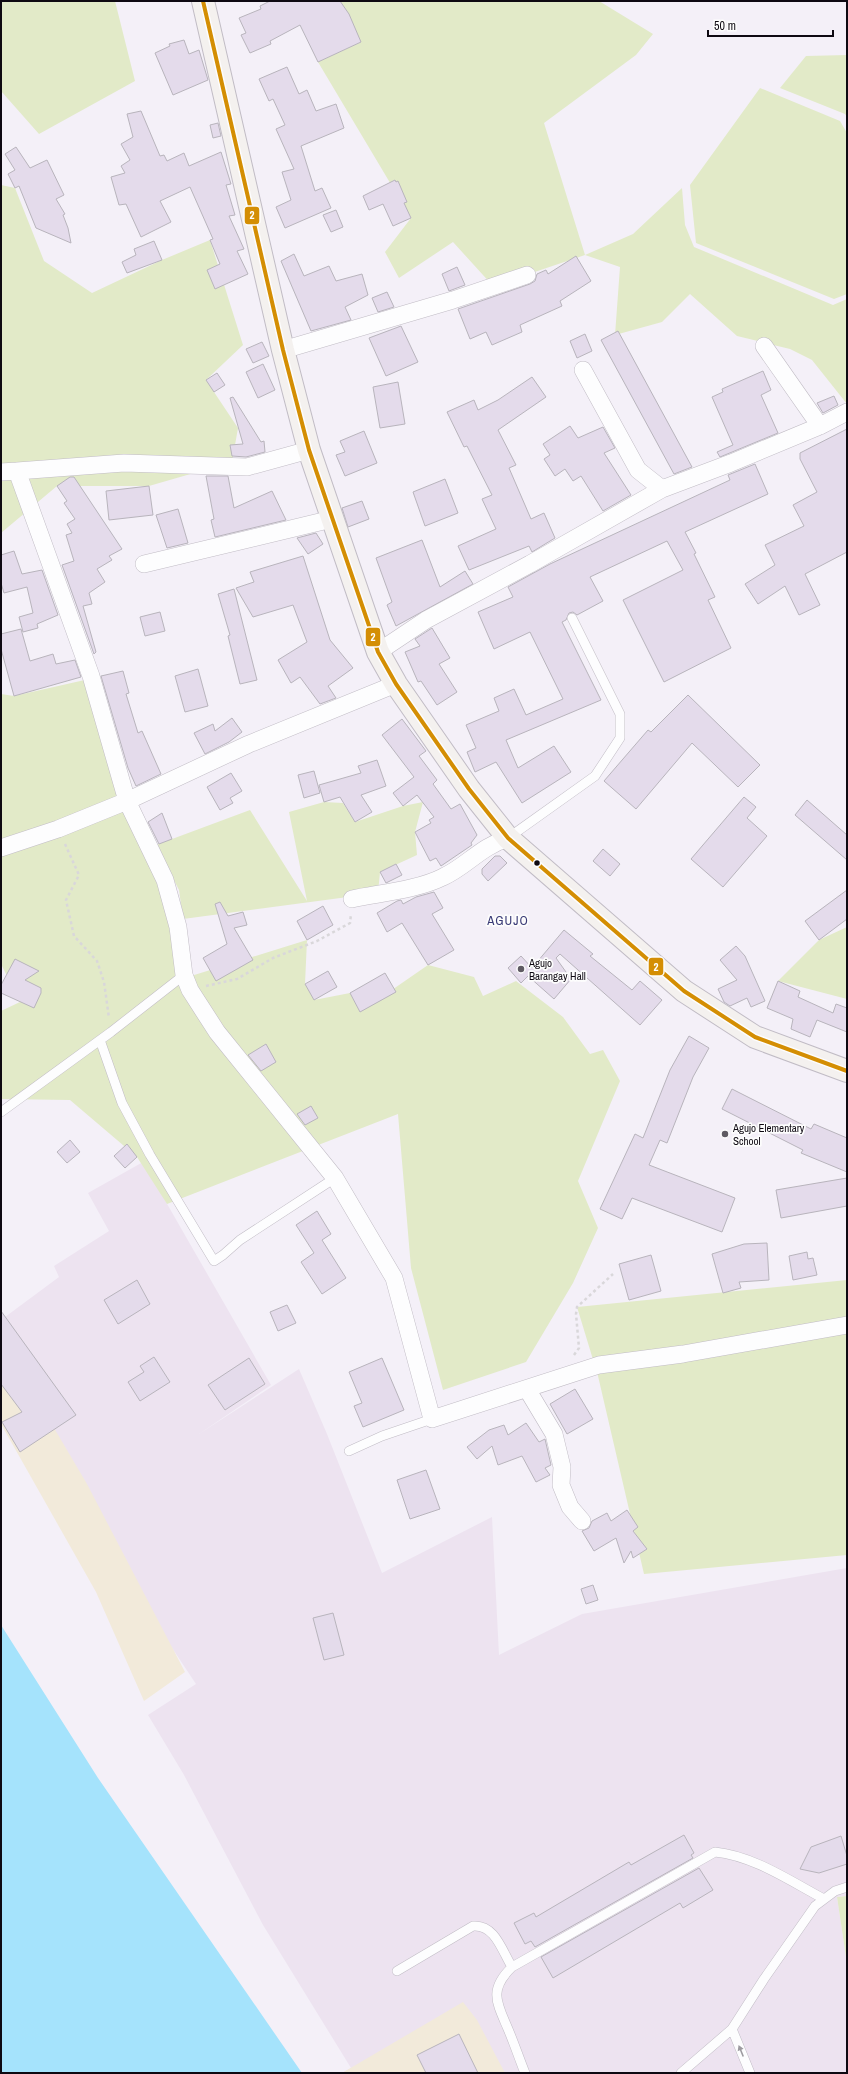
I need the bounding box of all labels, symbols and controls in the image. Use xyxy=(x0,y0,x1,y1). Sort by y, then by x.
scale bar xyxy=(708,12,833,38)
text: 50 m xyxy=(714,18,736,34)
line badge: 2 xyxy=(244,206,260,225)
text: 2 xyxy=(249,208,255,222)
line badge: 2 xyxy=(365,627,381,647)
text: 2 xyxy=(370,630,376,644)
unlabelled marker xyxy=(532,858,542,868)
district label: AGUJO xyxy=(486,912,529,929)
place label: Agujo Barangay Hall xyxy=(528,956,586,983)
line badge: 2 xyxy=(648,957,664,976)
text: 2 xyxy=(653,960,659,974)
marker: Agujo Barangay Hall xyxy=(516,964,526,974)
place label: Agujo Elementary School xyxy=(732,1121,805,1148)
marker: Agujo Elementary School xyxy=(720,1129,730,1139)
one-way arrow xyxy=(737,2045,744,2057)

